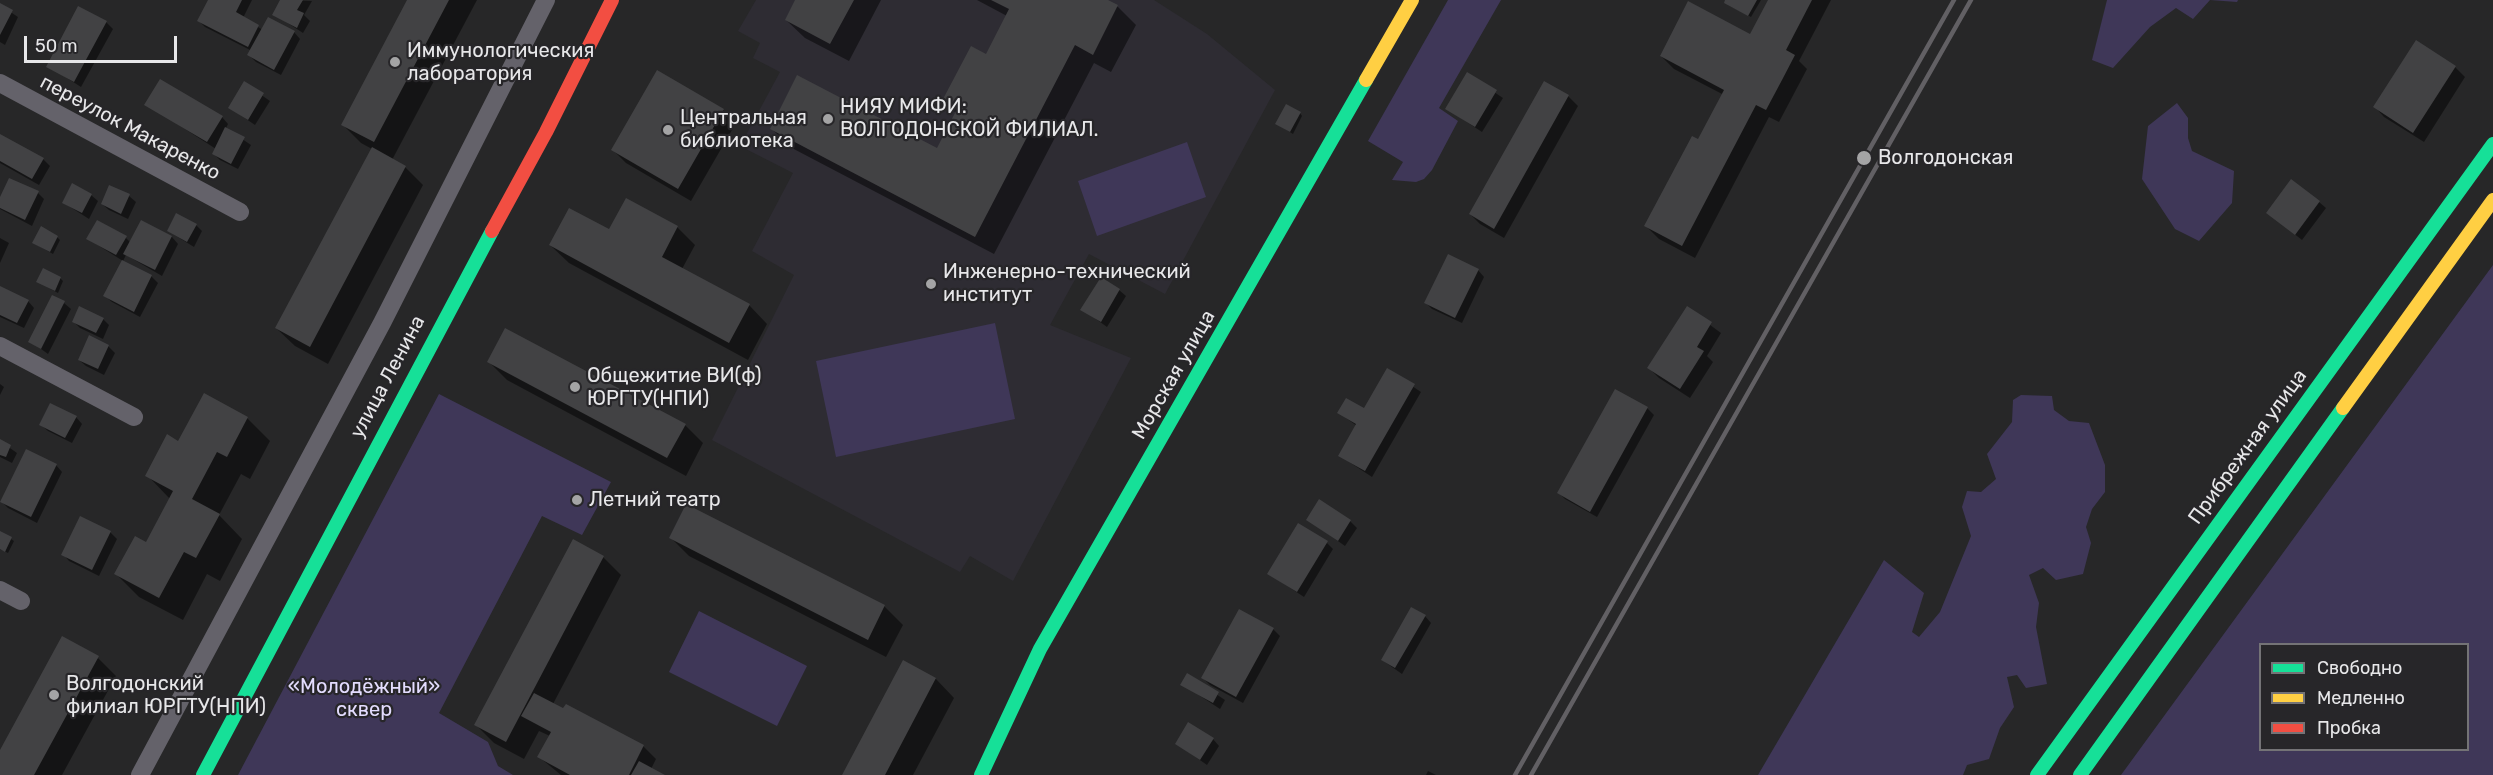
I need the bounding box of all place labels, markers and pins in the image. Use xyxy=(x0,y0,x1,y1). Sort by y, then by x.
place label: Иммунологическия лаборатория xyxy=(407,39,594,86)
marker: Иммунологическия лаборатория xyxy=(388,55,402,69)
place label: НИЯУ МИФИ: ВОЛГОДОНСКОЙ ФИЛИАЛ. xyxy=(840,95,1098,142)
place label: Центральная библиотека xyxy=(680,106,807,153)
marker: НИЯУ МИФИ: ВОЛГОДОНСКОЙ ФИЛИАЛ. xyxy=(821,112,835,126)
marker: Центральная библиотека xyxy=(661,123,675,137)
place label: Волгодонская xyxy=(1878,146,2013,170)
marker: Волгодонская xyxy=(1855,149,1873,167)
place label: Инженерно-технический институт xyxy=(943,260,1191,307)
marker: Инженерно-технический институт xyxy=(924,277,938,291)
place label: Общежитие ВИ(ф) ЮРГТУ(НПИ) xyxy=(587,364,761,411)
marker: Общежитие ВИ(ф) ЮРГТУ(НПИ) xyxy=(568,380,582,394)
place label: Летний театр xyxy=(589,488,721,512)
marker: Летний театр xyxy=(570,493,584,507)
place label: Волгодонский филиал ЮРГТУ(НПИ) xyxy=(66,672,266,719)
marker: Волгодонский филиал ЮРГТУ(НПИ) xyxy=(47,688,61,702)

